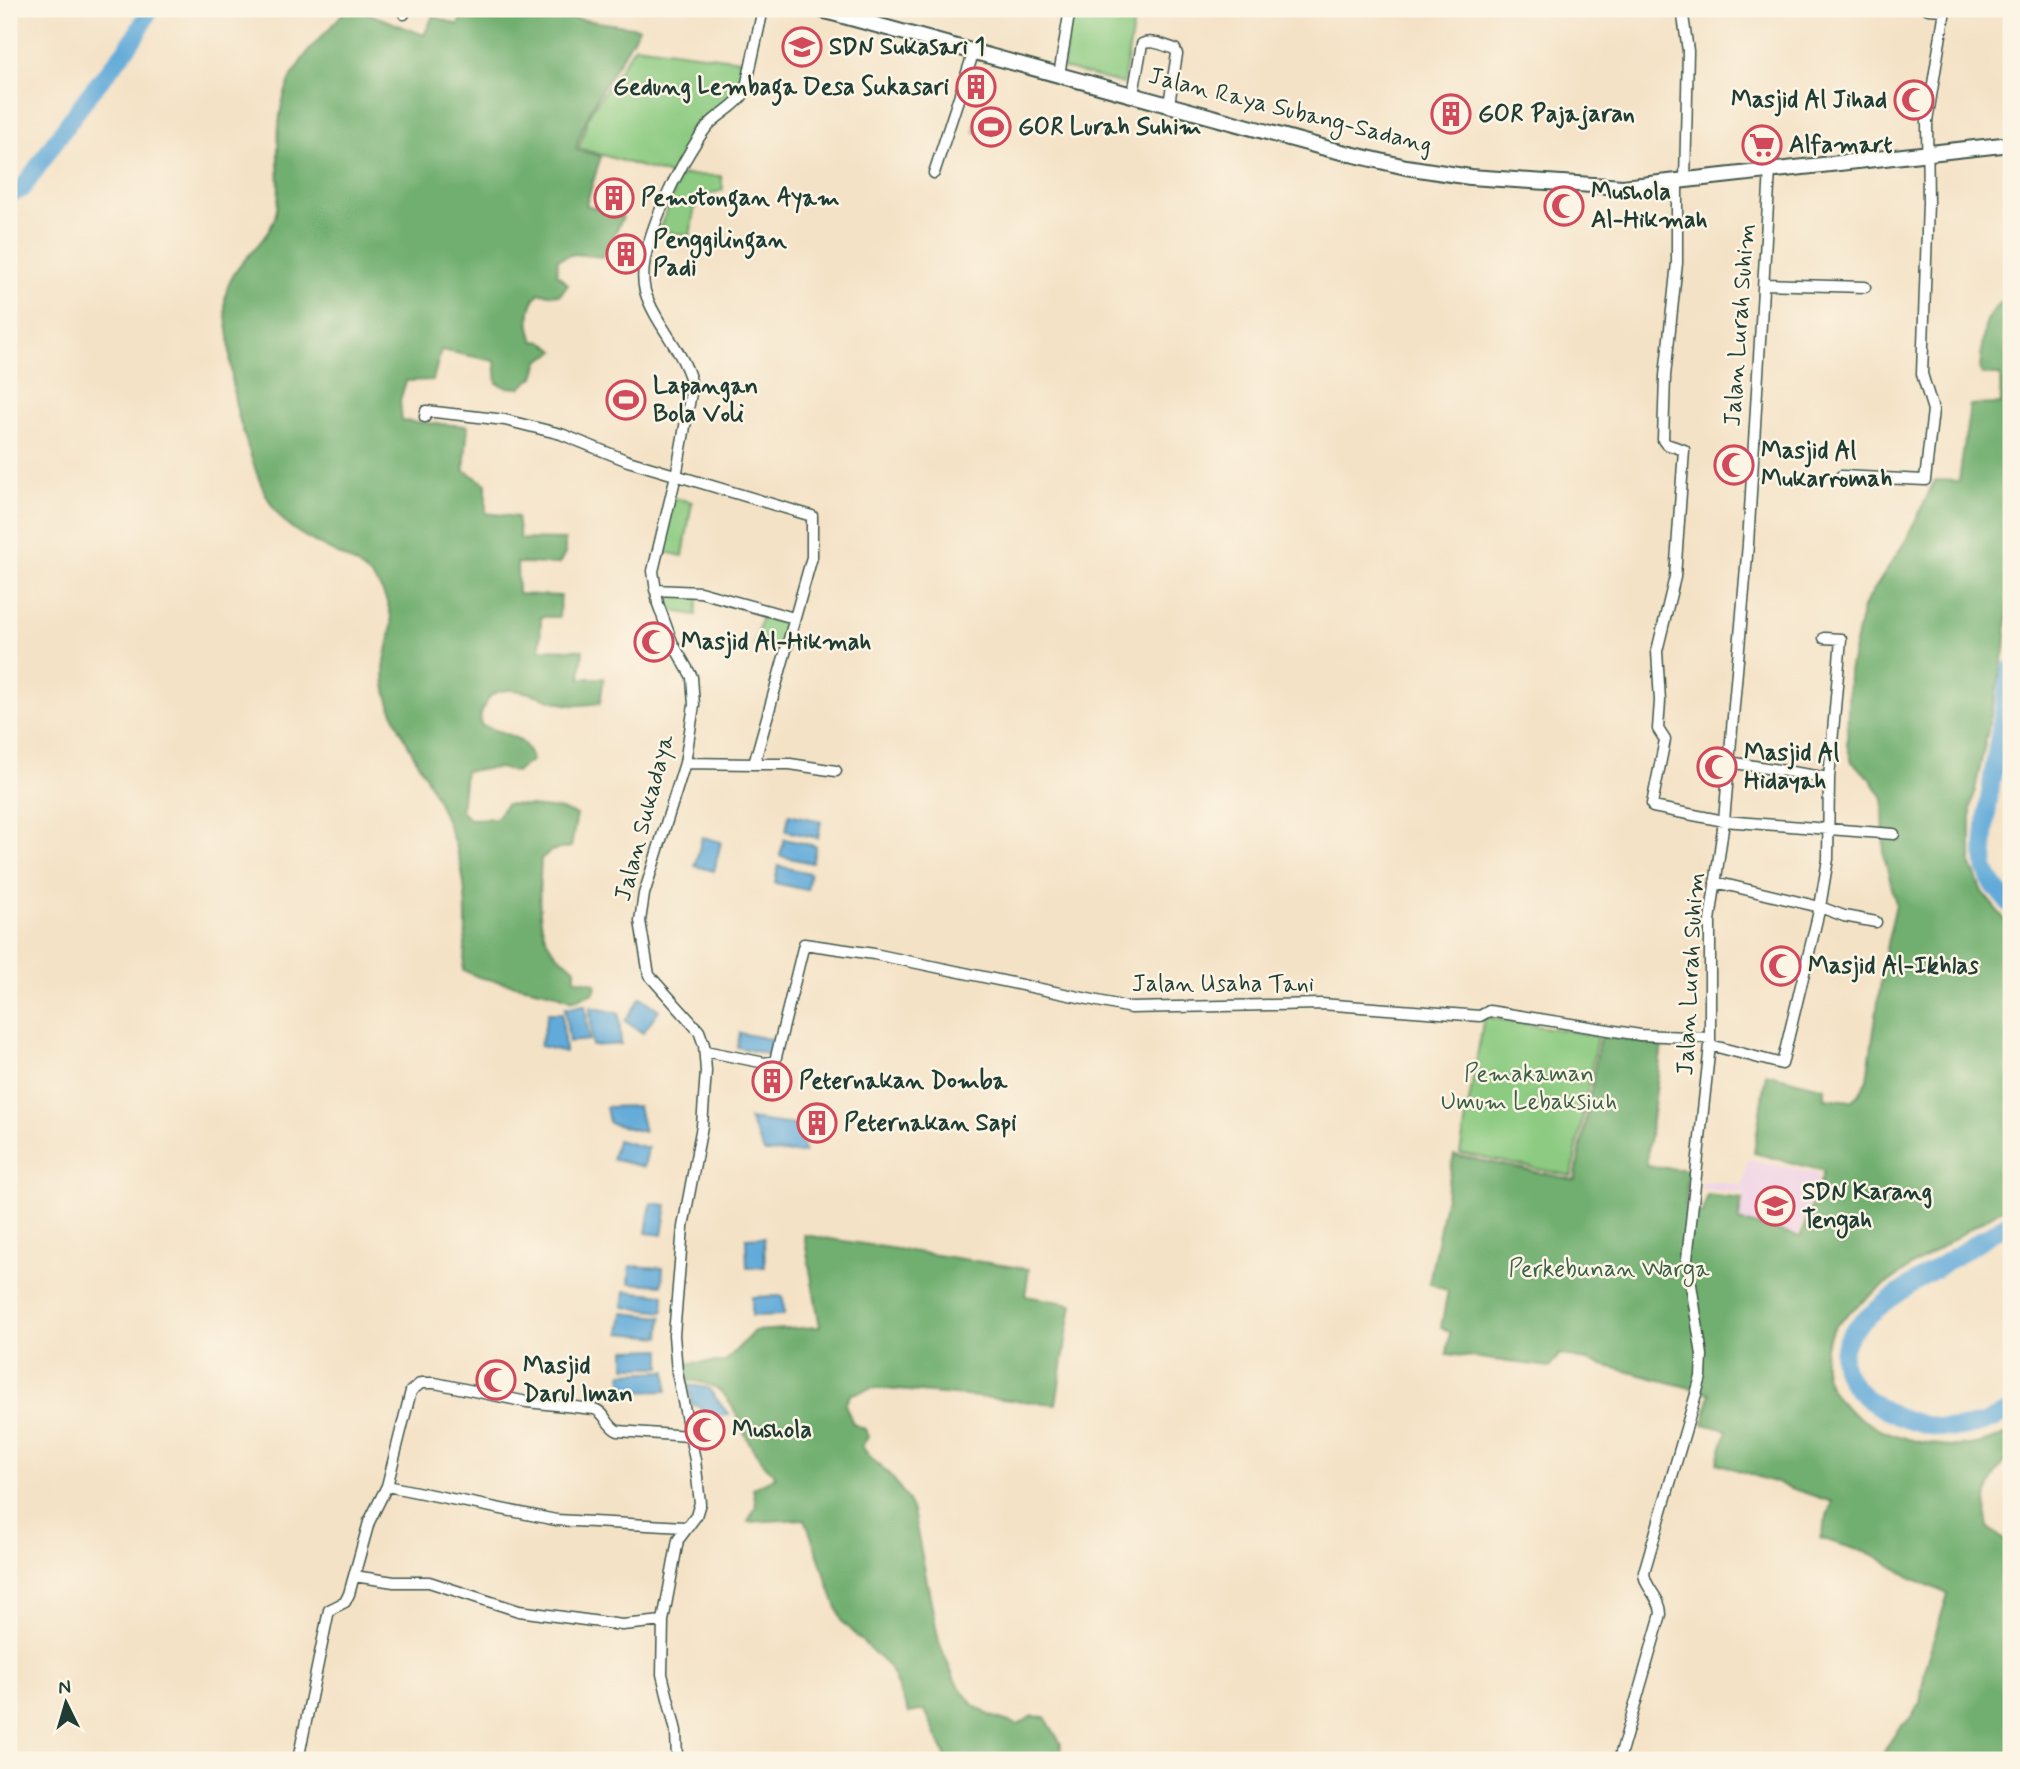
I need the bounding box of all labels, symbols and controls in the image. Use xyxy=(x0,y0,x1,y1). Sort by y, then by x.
school or university icon: SDN Sukasari 1 xyxy=(781,26,823,68)
place label: SDN Sukasari 1 xyxy=(829,32,985,63)
street label: Jalan Raya Subang-Sadang xyxy=(1144,61,1435,163)
building icon: Gedung Lembaga Desa Sukasari xyxy=(955,66,997,108)
place label: Gedung Lembaga Desa Sukasari xyxy=(613,72,949,106)
mosque icon: Masjid Al Jihad xyxy=(1893,79,1935,121)
place label: Masjid Al Jihad xyxy=(1731,85,1887,117)
building icon: GOR Pajajaran xyxy=(1430,93,1472,135)
place label: GOR Pajajaran xyxy=(1478,99,1635,130)
sports icon: GOR Lurah Suhim xyxy=(970,106,1012,148)
place label: GOR Lurah Suhim xyxy=(1018,112,1201,143)
supermarket icon: Alfamart xyxy=(1741,124,1783,166)
place label: Alfamart xyxy=(1789,130,1892,161)
building icon: Pemotongan Ayam xyxy=(593,177,635,219)
place label: Mushola Al-Hikmah xyxy=(1591,177,1708,236)
place label: Pemotongan Ayam xyxy=(641,183,840,217)
mosque icon: Mushola Al-Hikmah xyxy=(1543,185,1585,227)
street label: Jalan Lurah Suhim xyxy=(1717,222,1763,428)
place label: Penggilingan Padi xyxy=(653,225,787,284)
building icon: Penggilingan Padi xyxy=(605,233,647,275)
place label: Lapangan Bola Voli xyxy=(653,371,758,430)
sports icon: Lapangan Bola Voli xyxy=(605,379,647,421)
place label: Masjid Al Mukarromah xyxy=(1761,436,1892,495)
mosque icon: Masjid Al Mukarromah xyxy=(1713,444,1755,486)
mosque icon: Masjid Al-Hikmah xyxy=(633,621,675,663)
place label: Masjid Al-Hikmah xyxy=(681,627,872,659)
street label: Jalan Sukadaya xyxy=(608,731,682,905)
place label: Masjid Al Hidayah xyxy=(1744,738,1840,797)
mosque icon: Masjid Al Hidayah xyxy=(1696,746,1738,788)
street label: Jalan Lurah Suhim xyxy=(1670,872,1712,1076)
mosque icon: Masjid Al-Ikhlas xyxy=(1760,945,1802,987)
place label: Masjid Al-Ikhlas xyxy=(1808,951,1979,983)
street label: Jalan Usaha Tani xyxy=(1132,969,1314,1000)
park label: Pemakaman Umum Lebaksiuh xyxy=(1441,1059,1617,1118)
building icon: Peternakan Domba xyxy=(751,1060,793,1102)
place label: Peternakan Domba xyxy=(799,1066,1008,1097)
building icon: Peternakan Sapi xyxy=(796,1102,838,1144)
place label: Peternakan Sapi xyxy=(844,1108,1017,1139)
place label: SDN Karang Tengah xyxy=(1802,1177,1932,1239)
school or university icon: SDN Karang Tengah xyxy=(1754,1185,1796,1227)
park label: Perkebunan Warga xyxy=(1508,1254,1710,1287)
place label: Masjid Darul Iman xyxy=(523,1351,633,1410)
mosque icon: Masjid Darul Iman xyxy=(475,1359,517,1401)
mosque icon: Mushola xyxy=(684,1409,726,1451)
place label: Mushola xyxy=(732,1415,812,1446)
north arrow xyxy=(32,1668,102,1738)
text: N xyxy=(57,1675,72,1701)

